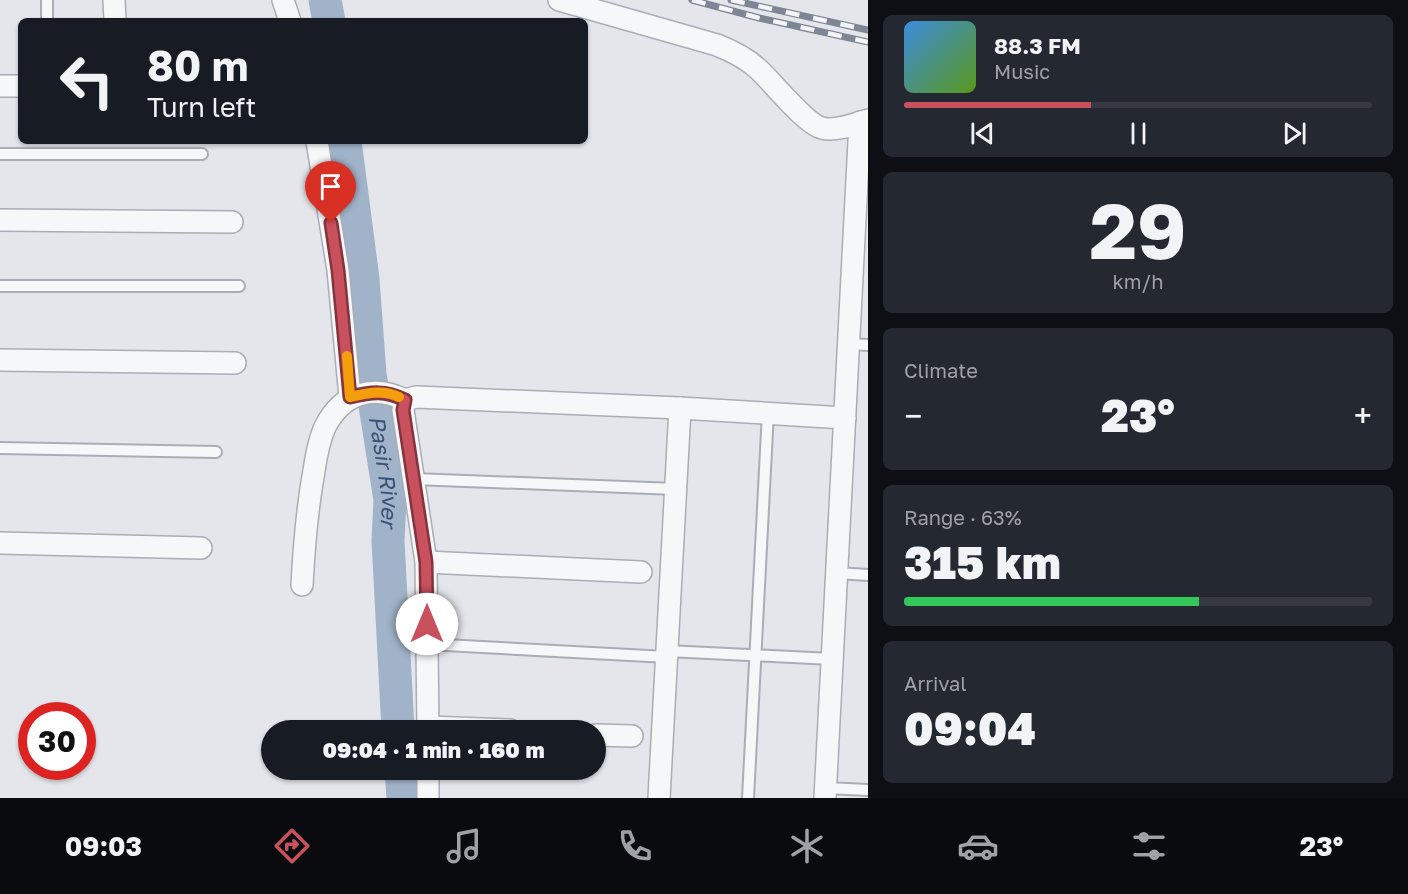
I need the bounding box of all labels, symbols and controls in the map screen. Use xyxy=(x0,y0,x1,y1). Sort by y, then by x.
text: 88.3 FM xyxy=(994,32,1081,59)
text: 80 m xyxy=(147,40,248,90)
icon: left xyxy=(48,42,126,120)
text: Music xyxy=(994,59,1050,83)
text: Turn left xyxy=(147,91,256,123)
icon: previous xyxy=(966,117,999,150)
icon: pause xyxy=(1122,117,1155,150)
icon: next xyxy=(1278,117,1311,150)
pin xyxy=(305,161,356,223)
icon: arrive xyxy=(314,170,347,203)
text: 29 xyxy=(1089,183,1187,276)
text: km/h xyxy=(1113,269,1163,293)
text: Climate xyxy=(904,358,978,382)
text: 23° xyxy=(1101,388,1175,442)
text: − xyxy=(904,396,922,435)
text: + xyxy=(1354,396,1372,435)
water label: Pasir River xyxy=(364,414,405,531)
text: Range · 63% xyxy=(904,505,1022,529)
text: 315 km xyxy=(904,535,1061,589)
position arrow xyxy=(395,592,459,656)
text: Arrival xyxy=(904,671,967,695)
text: 09:04 xyxy=(904,701,1036,755)
speed limit sign: 30 xyxy=(18,702,96,780)
text: 09:04 · 1 min · 160 m xyxy=(322,736,545,763)
icon: directions xyxy=(271,825,313,867)
icon: music xyxy=(443,825,485,867)
icon: phone xyxy=(614,825,656,867)
icon: climate xyxy=(786,825,828,867)
icon: car xyxy=(957,825,999,867)
icon: filters xyxy=(1128,825,1170,867)
text: 09:03 xyxy=(65,830,142,862)
text: 23° xyxy=(1300,830,1343,862)

